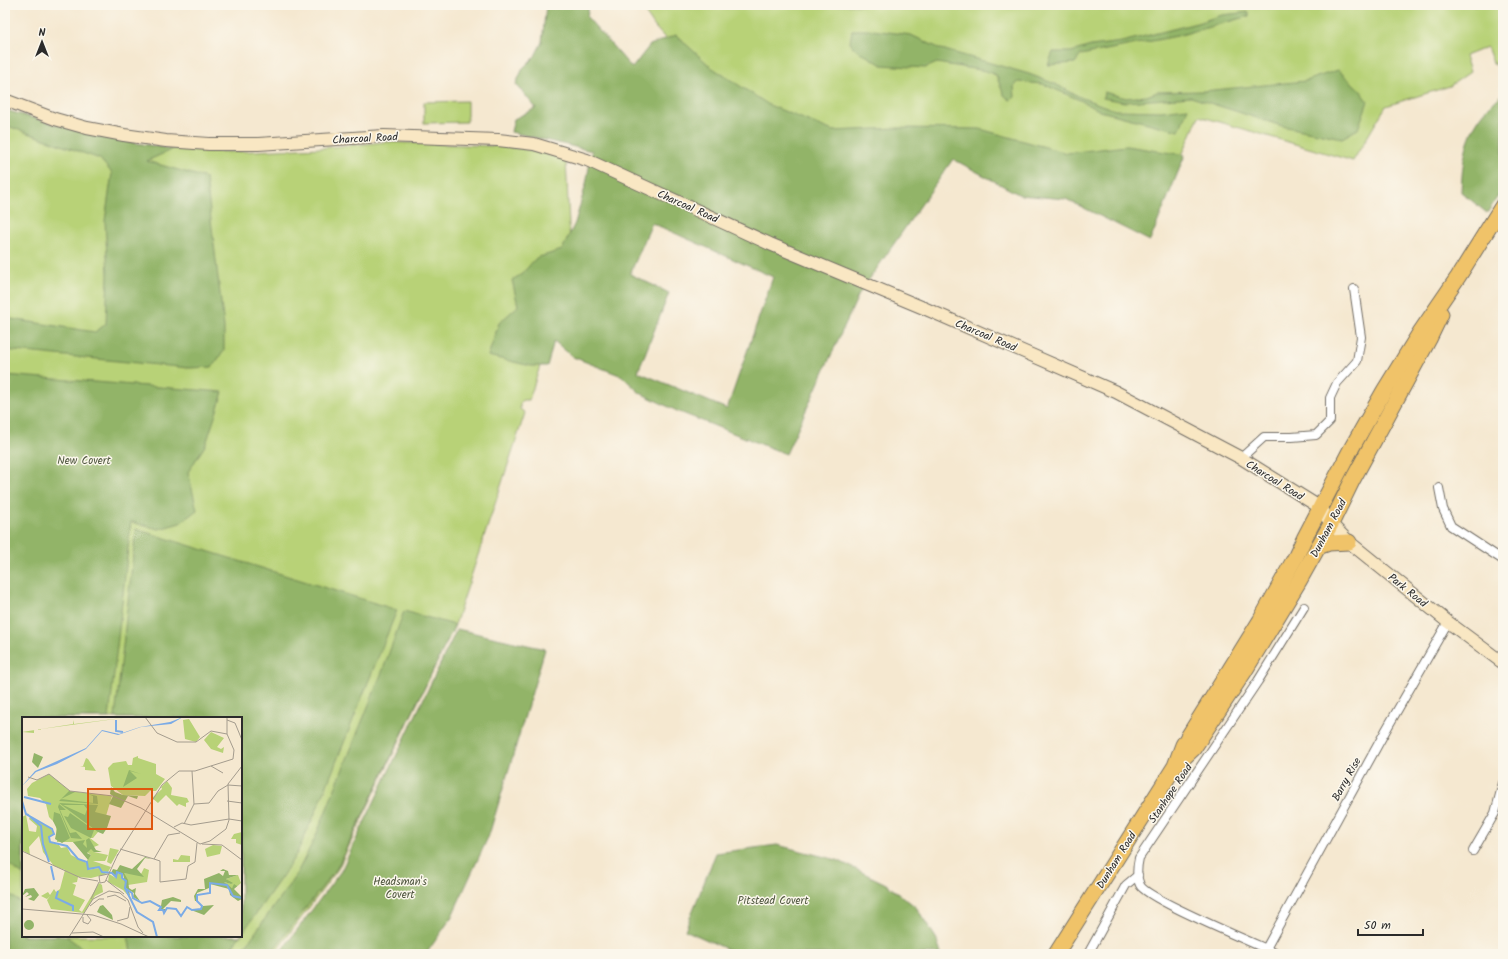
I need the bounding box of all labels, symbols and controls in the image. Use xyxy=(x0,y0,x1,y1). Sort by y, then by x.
north arrow xyxy=(22,22,62,62)
text: N xyxy=(39,24,46,42)
street label: Charcoal Road xyxy=(332,128,399,150)
street label: Charcoal Road xyxy=(654,185,722,229)
street label: Charcoal Road xyxy=(952,315,1020,357)
park label: New Covert xyxy=(57,452,111,470)
street label: Charcoal Road xyxy=(1242,456,1307,506)
street label: Dunham Road xyxy=(1306,495,1352,561)
street label: Park Road xyxy=(1384,569,1431,613)
inset map xyxy=(22,717,242,937)
street label: Barry Rise xyxy=(1327,754,1366,805)
street label: Stanhope Road xyxy=(1144,760,1198,827)
street label: Dunham Road xyxy=(1092,828,1142,893)
park label: Headsman's Covert xyxy=(373,873,427,904)
park label: Pitstead Covert xyxy=(738,892,809,910)
scale bar xyxy=(1358,911,1423,937)
text: 50 m xyxy=(1364,916,1391,935)

